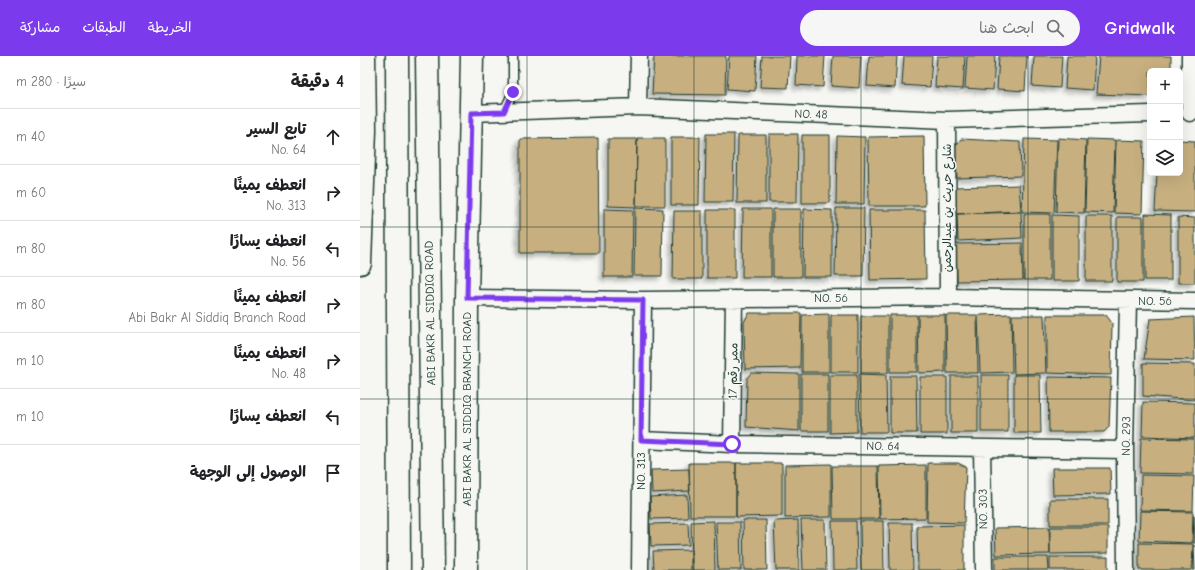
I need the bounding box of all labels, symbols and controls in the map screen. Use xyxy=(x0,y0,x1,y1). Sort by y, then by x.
search box xyxy=(800,10,1080,46)
icon: search xyxy=(1044,17,1066,39)
text: Gridwalk xyxy=(1104,17,1175,39)
text: مشاركة xyxy=(20,19,60,36)
text: الطبقات xyxy=(82,19,126,36)
text: الخريطة xyxy=(148,19,191,36)
text: ابحث هنا xyxy=(979,19,1034,37)
map controls xyxy=(1147,68,1183,176)
button: + xyxy=(1147,68,1183,104)
text: 4 دقيقة xyxy=(291,72,344,91)
text: سيرًا · 280 m xyxy=(16,74,86,89)
route end xyxy=(504,83,522,101)
button: − xyxy=(1147,104,1183,140)
street label: NO. 48 xyxy=(794,106,828,122)
text: تابع السير xyxy=(247,120,306,138)
icon: ahead xyxy=(322,126,344,148)
text: 40 m xyxy=(16,129,45,144)
button: layers xyxy=(1147,140,1183,176)
text: No. 64 xyxy=(271,142,306,157)
street label: شارع حريث بن عبدالرحمن xyxy=(940,144,956,272)
text: انعطف يمينًا xyxy=(234,176,306,194)
icon: right xyxy=(322,182,344,204)
text: 60 m xyxy=(16,185,46,200)
text: No. 313 xyxy=(266,198,306,213)
text: انعطف يسارًا xyxy=(230,232,306,250)
icon: left xyxy=(322,238,344,260)
text: 80 m xyxy=(16,241,46,256)
street label: ABI BAKR AL SIDDIQ ROAD xyxy=(422,241,438,385)
text: No. 56 xyxy=(270,254,306,269)
text: انعطف يمينًا xyxy=(234,288,306,306)
street label: NO. 56 xyxy=(814,291,848,305)
icon: right xyxy=(322,294,344,316)
street label: NO. 56 xyxy=(1138,294,1172,308)
text: 80 m xyxy=(16,297,46,312)
text: Abi Bakr Al Siddiq Branch Road xyxy=(128,310,306,325)
street label: ABI BAKR AL SIDDIQ BRANCH ROAD xyxy=(460,312,474,506)
street label: ممر رقم 17 xyxy=(726,343,742,399)
text: انعطف يمينًا xyxy=(234,344,306,362)
icon: right xyxy=(322,350,344,372)
text: 10 m xyxy=(16,353,44,368)
text: No. 48 xyxy=(272,366,306,381)
icon: left xyxy=(322,406,344,428)
text: انعطف يسارًا xyxy=(230,407,306,425)
text: 10 m xyxy=(16,409,44,424)
street label: NO. 293 xyxy=(1119,416,1133,456)
route start xyxy=(723,435,741,453)
street label: NO. 64 xyxy=(866,439,900,453)
street label: NO. 313 xyxy=(634,452,648,490)
icon: arrive xyxy=(322,462,344,484)
text: الوصول إلى الوجهة xyxy=(190,463,306,481)
street label: NO. 303 xyxy=(976,489,990,529)

